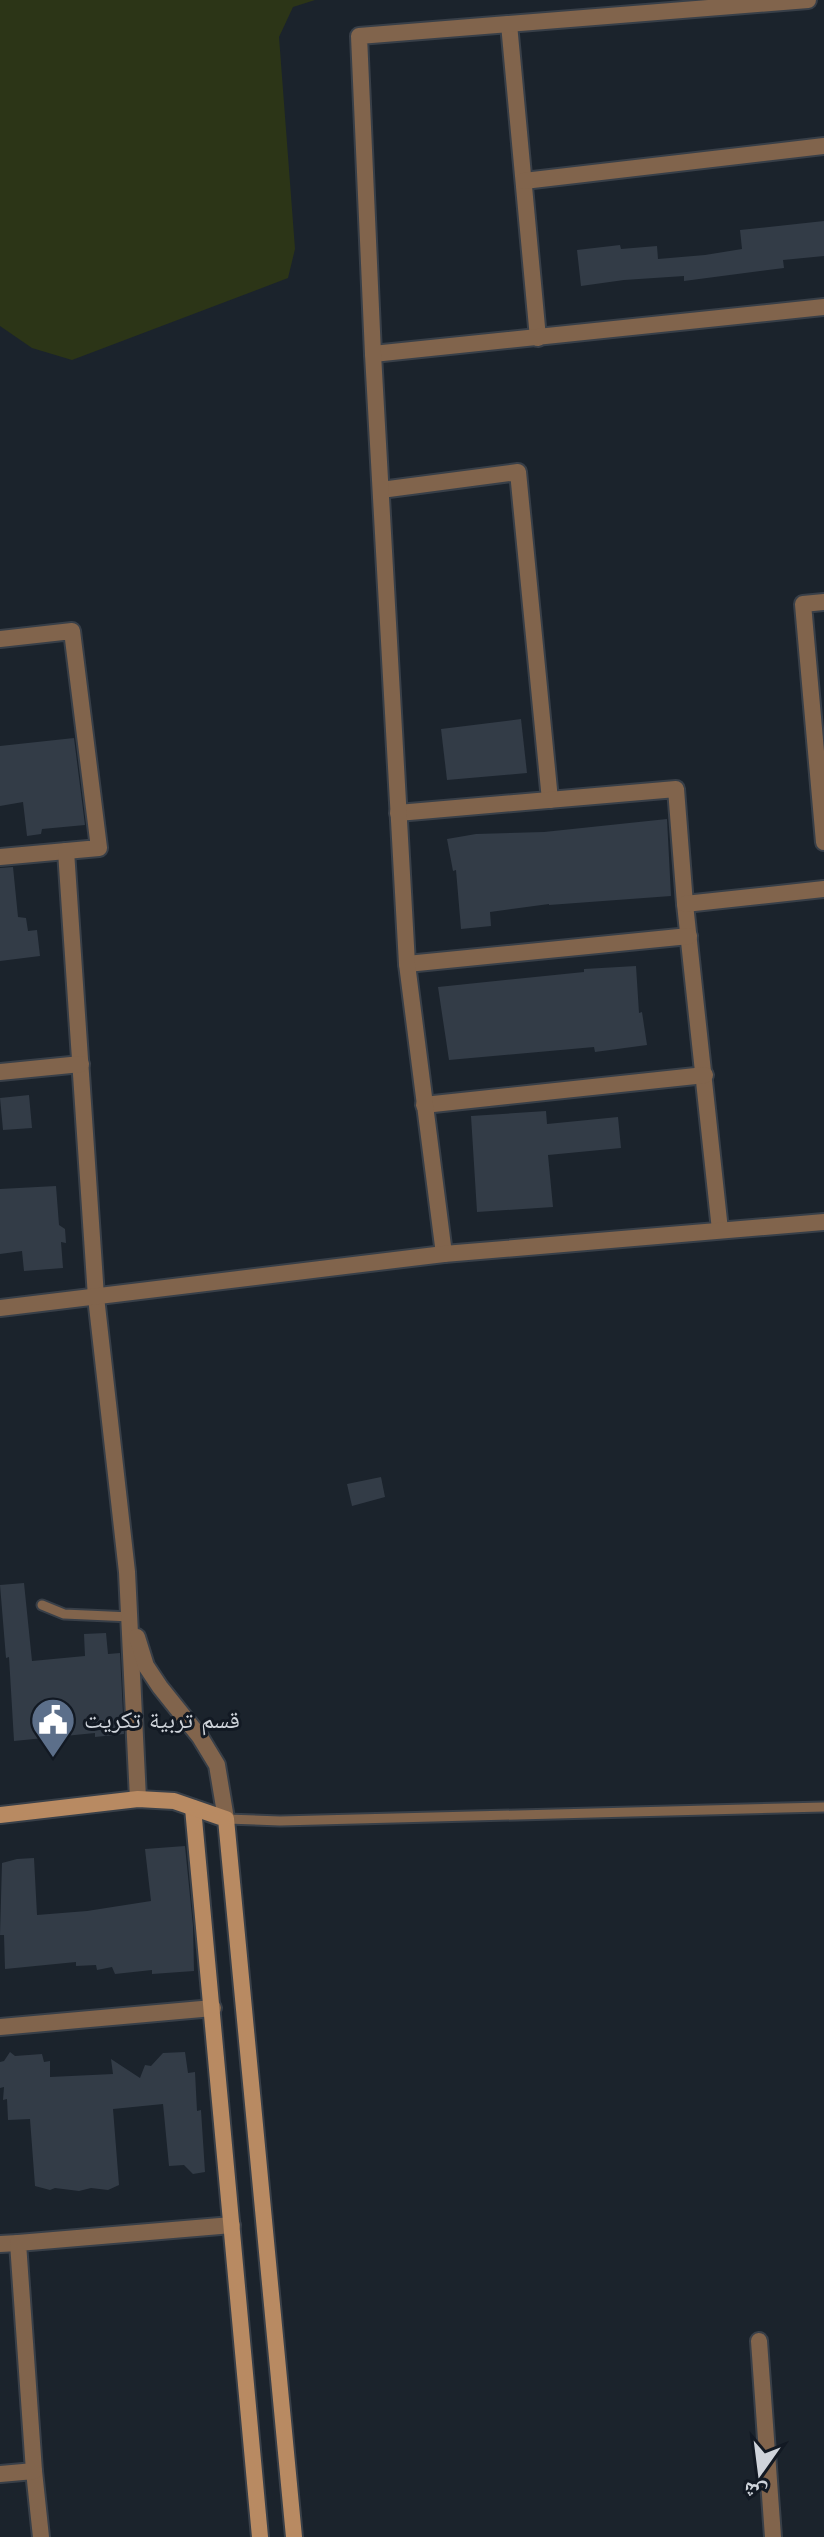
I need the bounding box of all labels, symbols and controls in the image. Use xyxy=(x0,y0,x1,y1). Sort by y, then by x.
public building icon: قسم تربية تكريت xyxy=(29,1696,77,1759)
place label: قسم تربية تكريت xyxy=(84,1706,240,1736)
north arrow xyxy=(720,2433,800,2513)
text: ش xyxy=(741,2476,770,2507)

